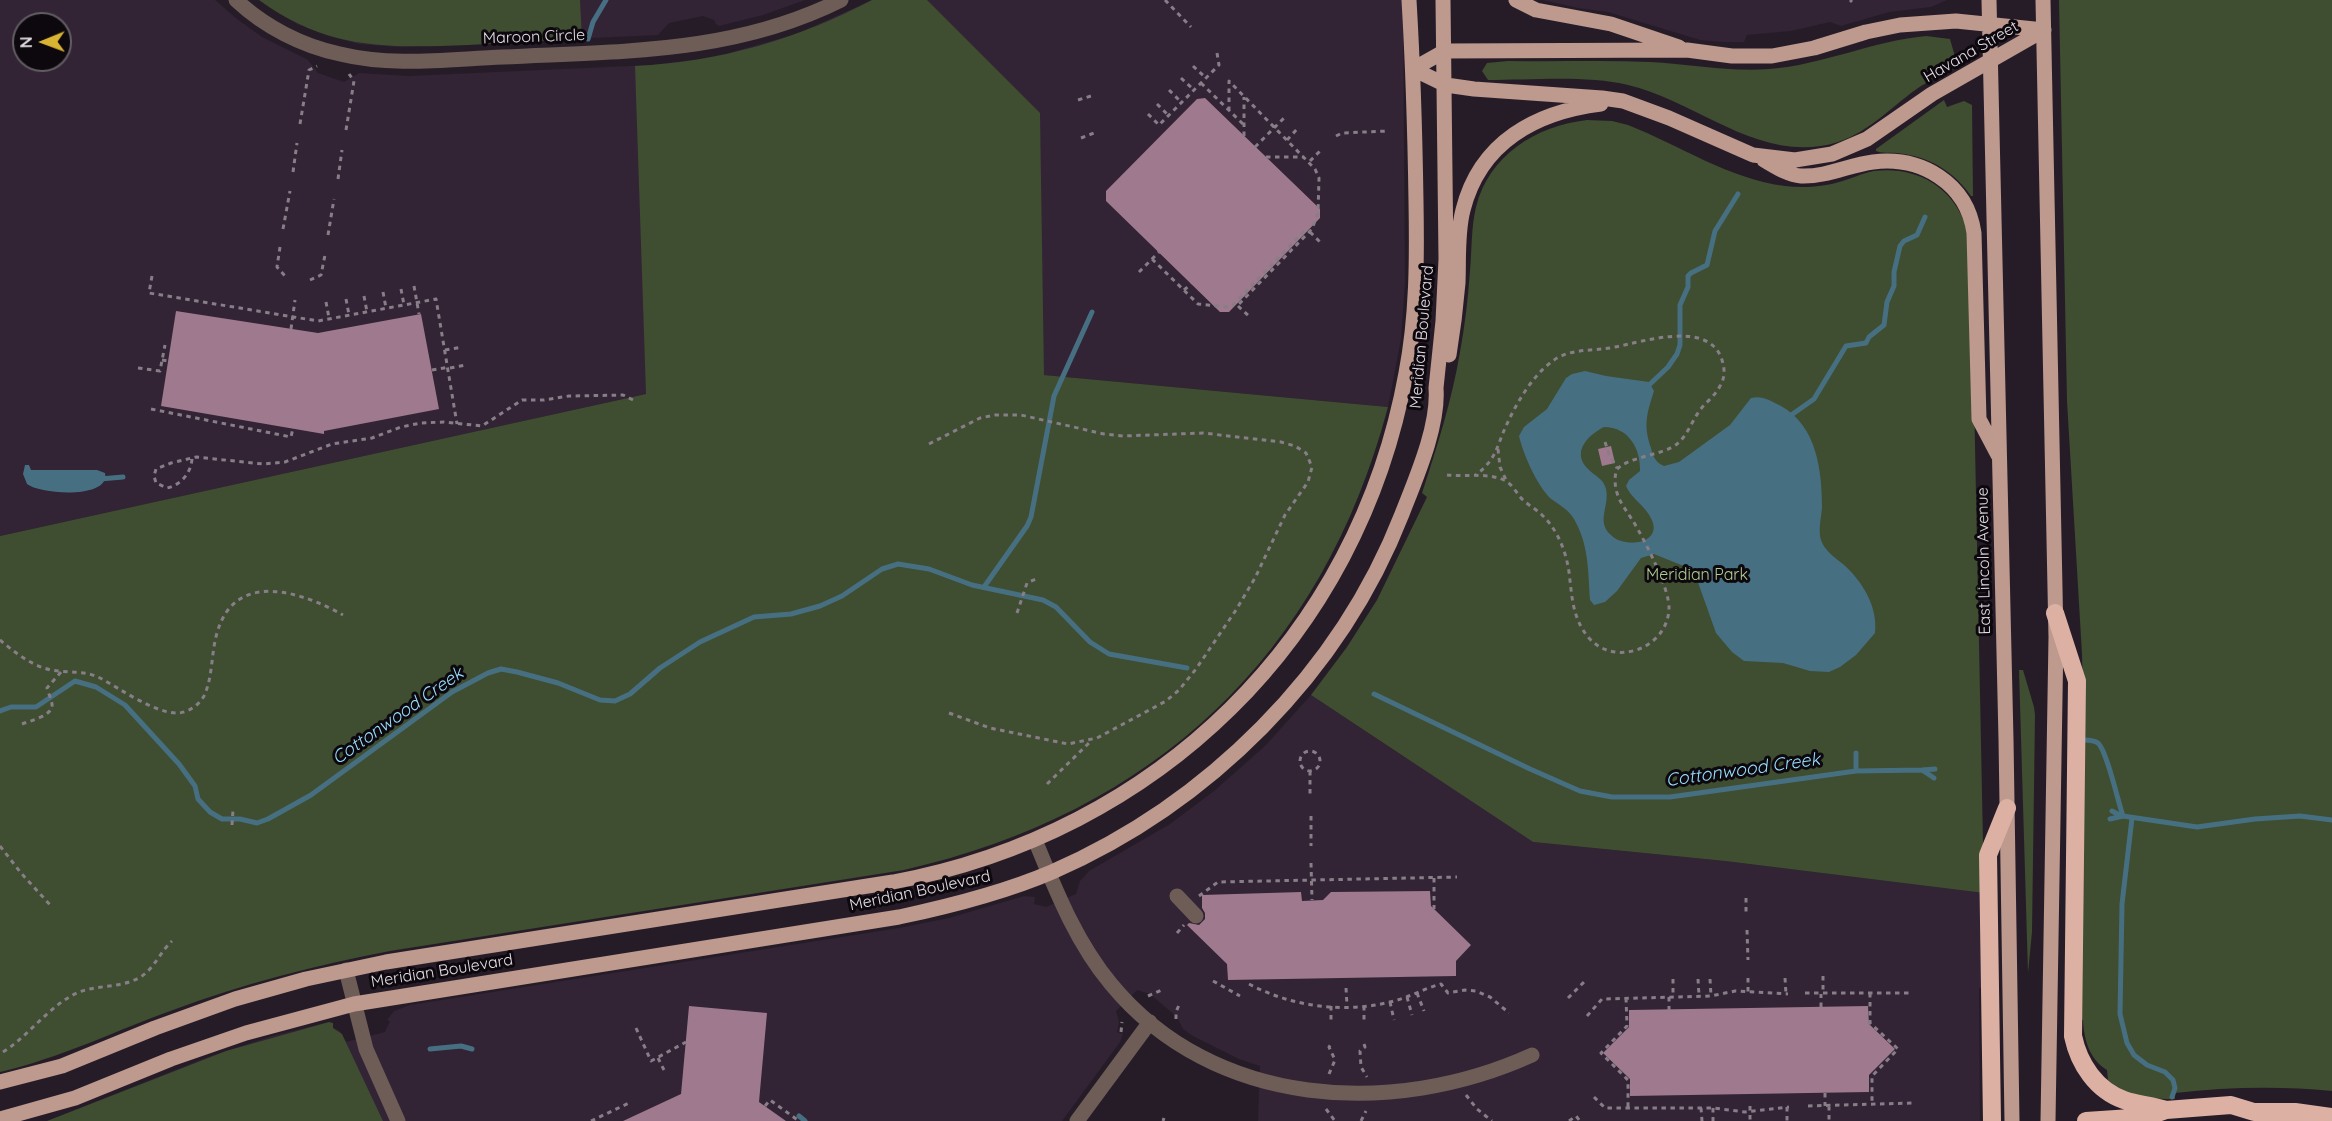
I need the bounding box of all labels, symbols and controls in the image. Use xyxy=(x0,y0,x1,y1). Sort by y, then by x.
north arrow xyxy=(12,12,72,72)
street label: Havana Street xyxy=(1920,17,2022,87)
street label: Maroon Circle xyxy=(483,26,585,48)
text: N xyxy=(16,36,36,48)
street label: Meridian Boulevard xyxy=(1406,265,1438,409)
street label: East Lincoln Avenue xyxy=(1973,487,1995,635)
park label: Meridian Park xyxy=(1646,565,1748,585)
water label: Cottonwood Creek xyxy=(328,663,468,769)
water label: Cottonwood Creek xyxy=(1665,748,1821,792)
street label: Meridian Boulevard xyxy=(848,867,992,915)
street label: Meridian Boulevard xyxy=(370,950,514,992)

